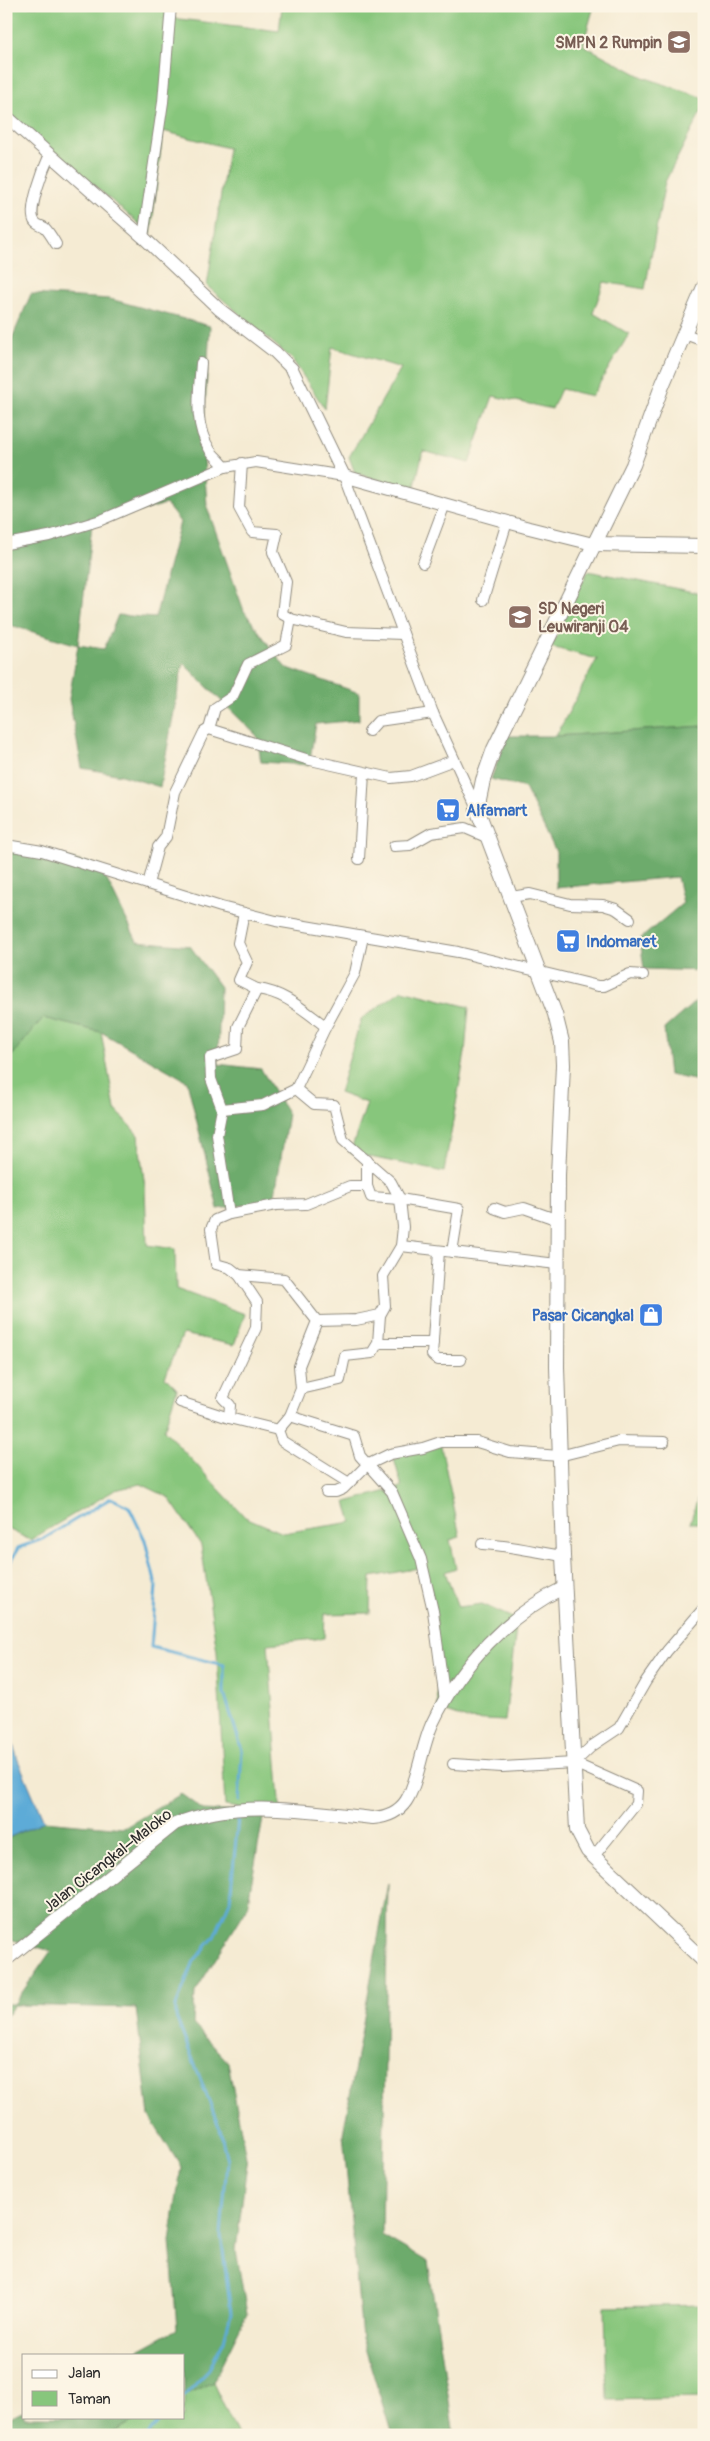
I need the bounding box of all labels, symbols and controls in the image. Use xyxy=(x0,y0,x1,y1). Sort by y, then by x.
school or university icon: SMPN 2 Rumpin xyxy=(666,29,692,55)
place label: SMPN 2 Rumpin xyxy=(555,33,662,53)
place label: SD Negeri Leuwiranji 04 xyxy=(538,599,629,637)
school or university icon: SD Negeri Leuwiranji 04 xyxy=(507,604,533,630)
supermarket icon: Alfamart xyxy=(435,797,461,823)
place label: Alfamart xyxy=(466,801,528,821)
supermarket icon: Indomaret xyxy=(555,928,581,954)
place label: Indomaret xyxy=(586,932,657,952)
shop icon: Pasar Cicangkal xyxy=(638,1302,664,1328)
place label: Pasar Cicangkal xyxy=(532,1306,634,1326)
street label: Jalan Cicangkal–Maloko xyxy=(39,1804,176,1917)
legend xyxy=(22,2354,185,2418)
text: Jalan xyxy=(68,2364,101,2383)
text: Taman xyxy=(68,2390,111,2409)

